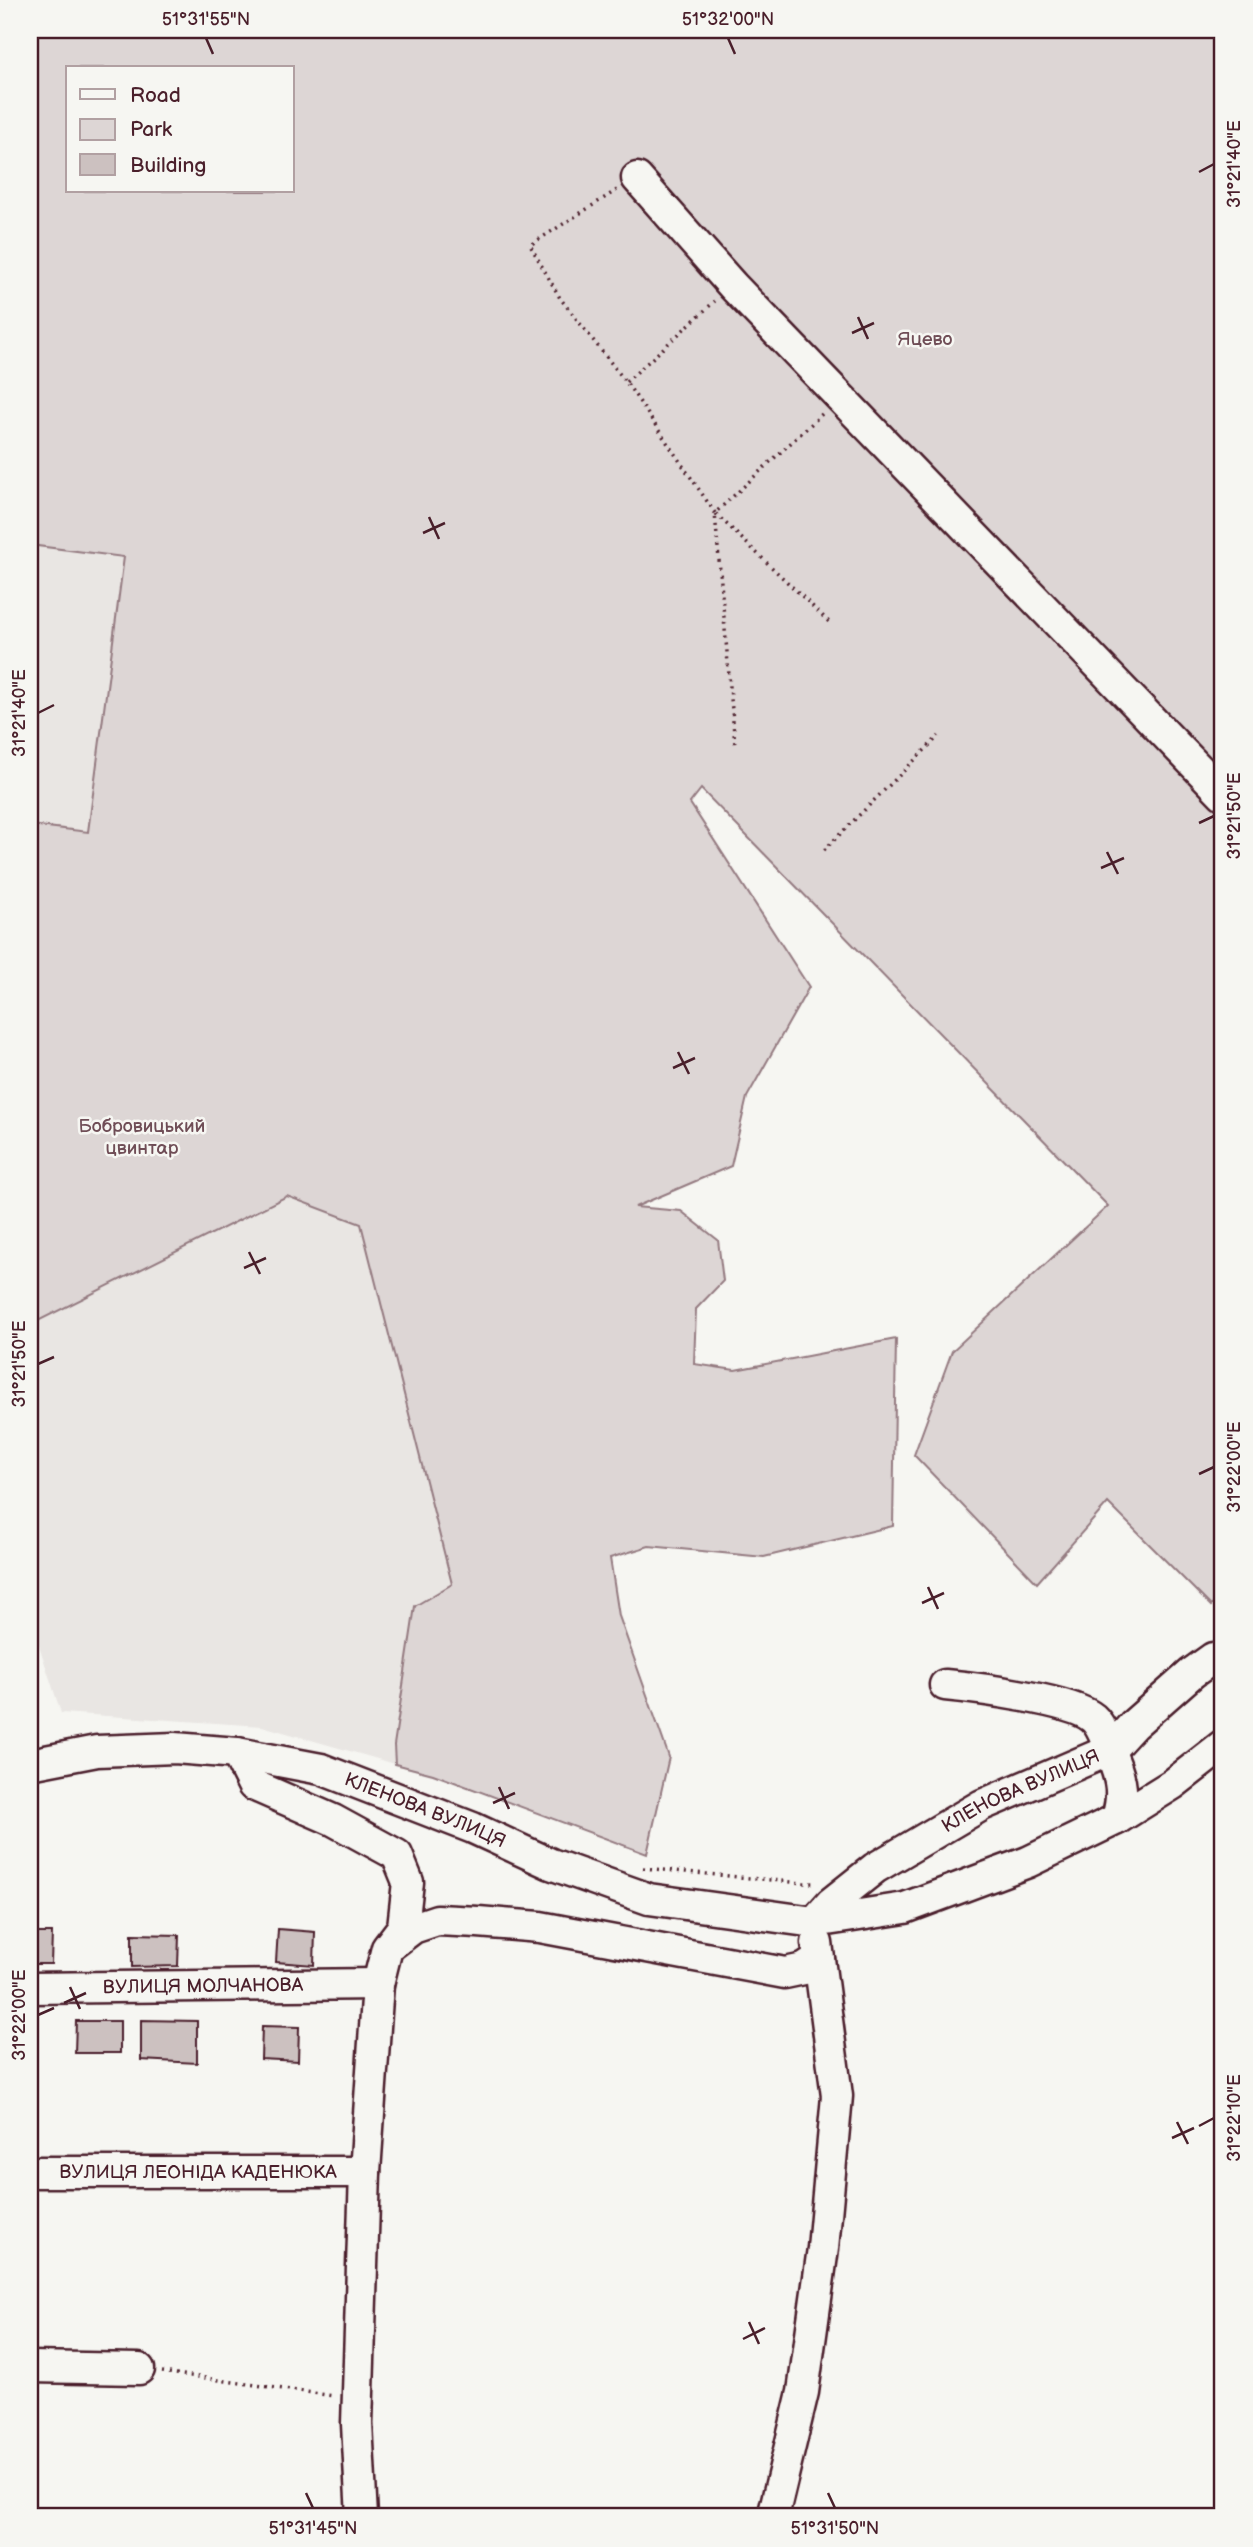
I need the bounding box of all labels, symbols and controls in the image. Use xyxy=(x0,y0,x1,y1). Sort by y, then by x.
text: 51°31'55"N xyxy=(162,9,250,30)
text: 51°32'00"N xyxy=(682,9,774,30)
legend xyxy=(66,66,294,192)
text: Road xyxy=(130,83,181,108)
text: Park xyxy=(130,117,173,142)
text: 31°21'40"E xyxy=(1224,120,1245,208)
text: Building xyxy=(130,153,206,178)
park label: Яцево xyxy=(898,328,953,351)
text: 31°21'40"E xyxy=(9,669,30,757)
text: 31°21'50"E xyxy=(1224,772,1245,860)
park label: Бобровицький цвинтар xyxy=(79,1115,205,1160)
text: 31°21'50"E xyxy=(9,1320,30,1408)
text: 31°22'00"E xyxy=(1224,1421,1245,1513)
street label: КЛЕНОВА ВУЛИЦЯ xyxy=(938,1744,1103,1838)
street label: КЛЕНОВА ВУЛИЦЯ xyxy=(341,1768,509,1853)
text: 31°22'00"E xyxy=(9,1969,30,2061)
street label: ВУЛИЦЯ МОЛЧАНОВА xyxy=(103,1973,304,1999)
text: 31°22'10"E xyxy=(1224,2074,1245,2162)
street label: ВУЛИЦЯ ЛЕОНІДА КАДЕНЮКА xyxy=(59,2161,337,2184)
text: 51°31'45"N xyxy=(268,2518,358,2539)
text: 51°31'50"N xyxy=(791,2518,879,2539)

